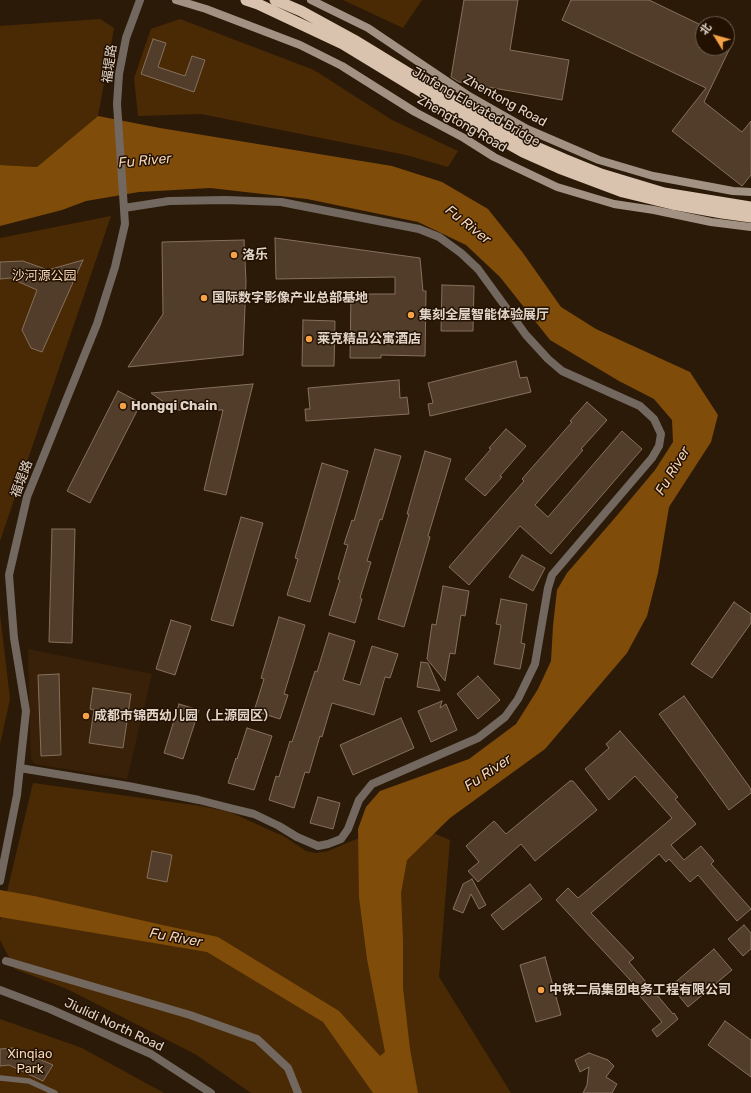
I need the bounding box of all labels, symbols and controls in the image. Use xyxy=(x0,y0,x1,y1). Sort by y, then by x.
north arrow xyxy=(695,16,735,56)
text: 北 xyxy=(697,21,714,37)
street label: 福堤路 xyxy=(100,44,120,84)
street label: Jinfeng Elevated Bridge xyxy=(409,64,543,150)
street label: Zhentong Road xyxy=(461,72,549,130)
street label: Zhengtong Road xyxy=(414,92,510,156)
water label: Fu River xyxy=(118,150,172,172)
water label: Fu River xyxy=(442,202,494,248)
place label: 洛乐 xyxy=(242,247,268,263)
marker: 洛乐 xyxy=(229,250,239,260)
park label: 沙河源公园 xyxy=(12,268,76,284)
place label: 国际数字影像产业总部基地 xyxy=(212,290,368,306)
marker: 国际数字影像产业总部基地 xyxy=(199,293,209,303)
place label: 集刻全屋智能体验展厅 xyxy=(419,307,549,323)
marker: 集刻全屋智能体验展厅 xyxy=(406,310,416,320)
place label: 莱克精品公寓酒店 xyxy=(317,331,421,347)
marker: 莱克精品公寓酒店 xyxy=(304,334,314,344)
place label: Hongqi Chain xyxy=(131,398,217,414)
marker: Hongqi Chain xyxy=(118,401,128,411)
water label: Fu River xyxy=(652,444,694,498)
street label: 福堤路 xyxy=(8,458,36,500)
place label: 成都市锦西幼儿园（上源园区） xyxy=(94,708,276,724)
marker: 成都市锦西幼儿园（上源园区） xyxy=(81,711,91,721)
water label: Fu River xyxy=(461,751,515,795)
water label: Fu River xyxy=(148,925,204,951)
place label: 中铁二局集团电务工程有限公司 xyxy=(549,982,731,998)
marker: 中铁二局集团电务工程有限公司 xyxy=(536,985,546,995)
street label: Jiulidi North Road xyxy=(62,995,166,1055)
park label: Xinqiao Park xyxy=(8,1046,52,1077)

